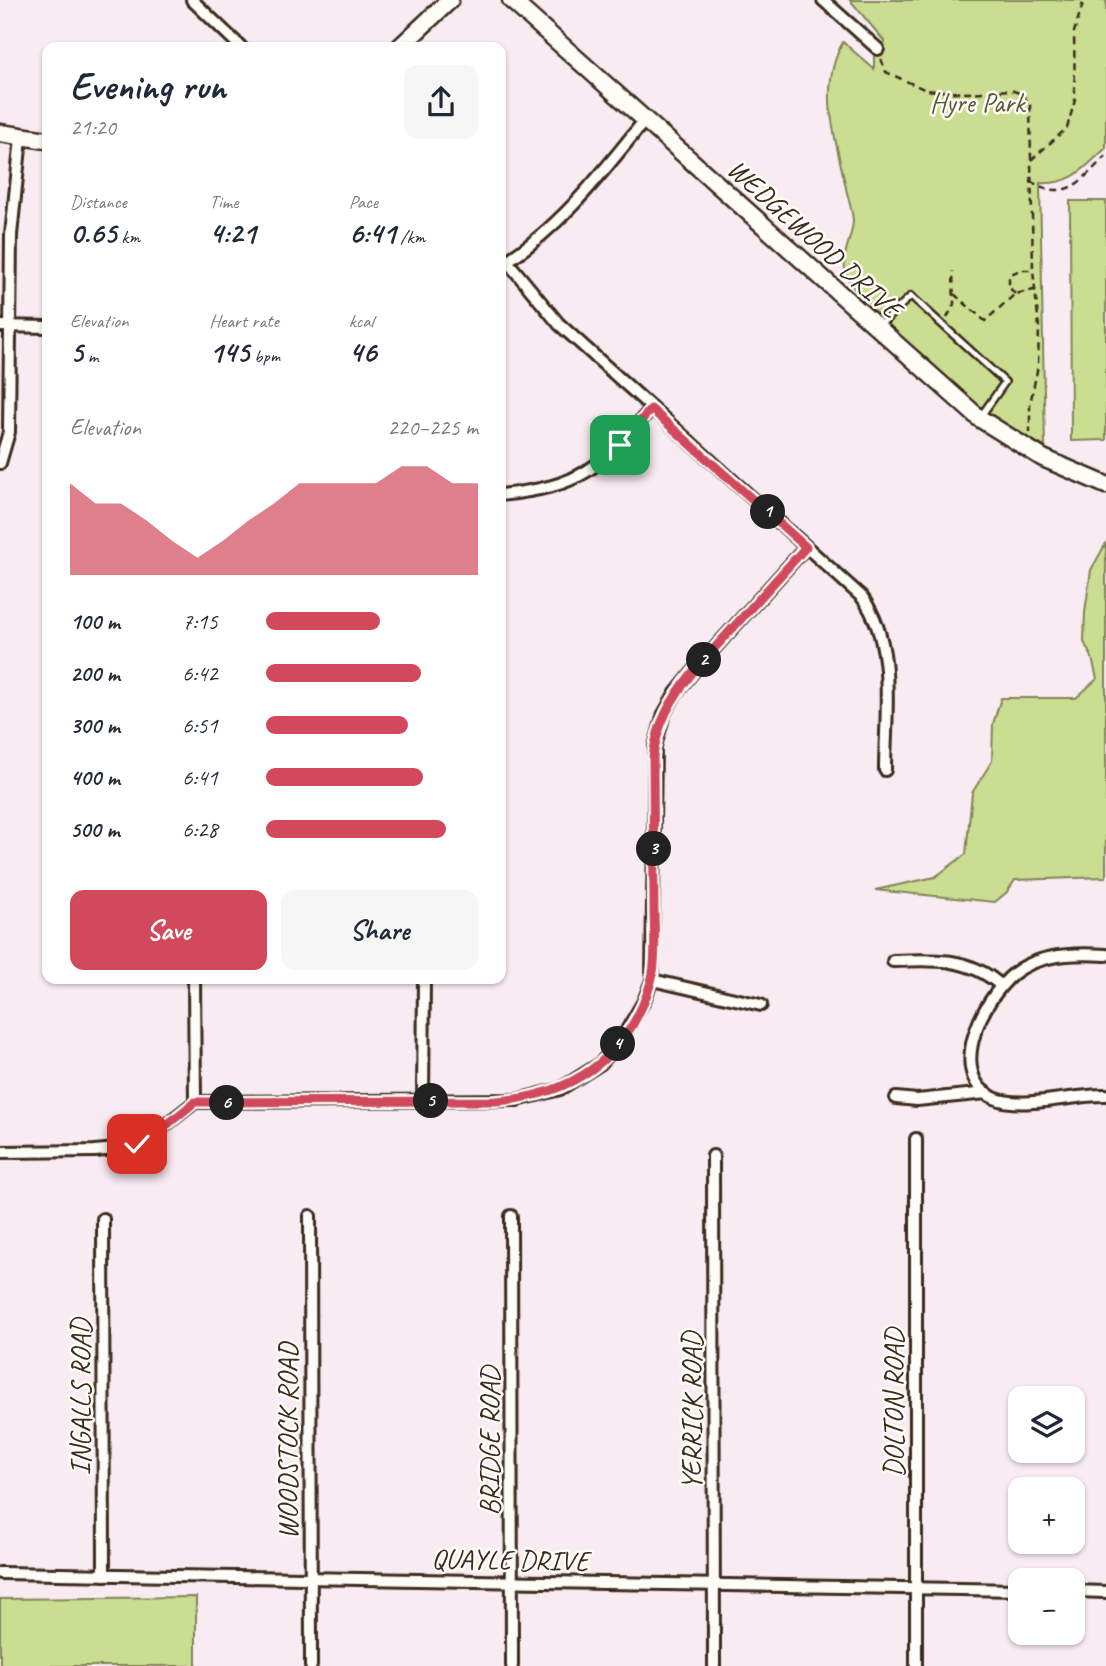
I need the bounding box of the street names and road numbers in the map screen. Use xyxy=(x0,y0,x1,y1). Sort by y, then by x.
street label: WEDGEWOOD DRIVE xyxy=(720,151,912,328)
street label: INGALLS ROAD xyxy=(63,1316,98,1475)
street label: DOLTON ROAD xyxy=(876,1326,911,1477)
street label: YERRICK ROAD xyxy=(674,1329,709,1490)
street label: WOODSTOCK ROAD xyxy=(270,1341,305,1539)
street label: BRIDGE ROAD xyxy=(472,1364,507,1515)
street label: QUAYLE DRIVE xyxy=(431,1541,593,1578)

